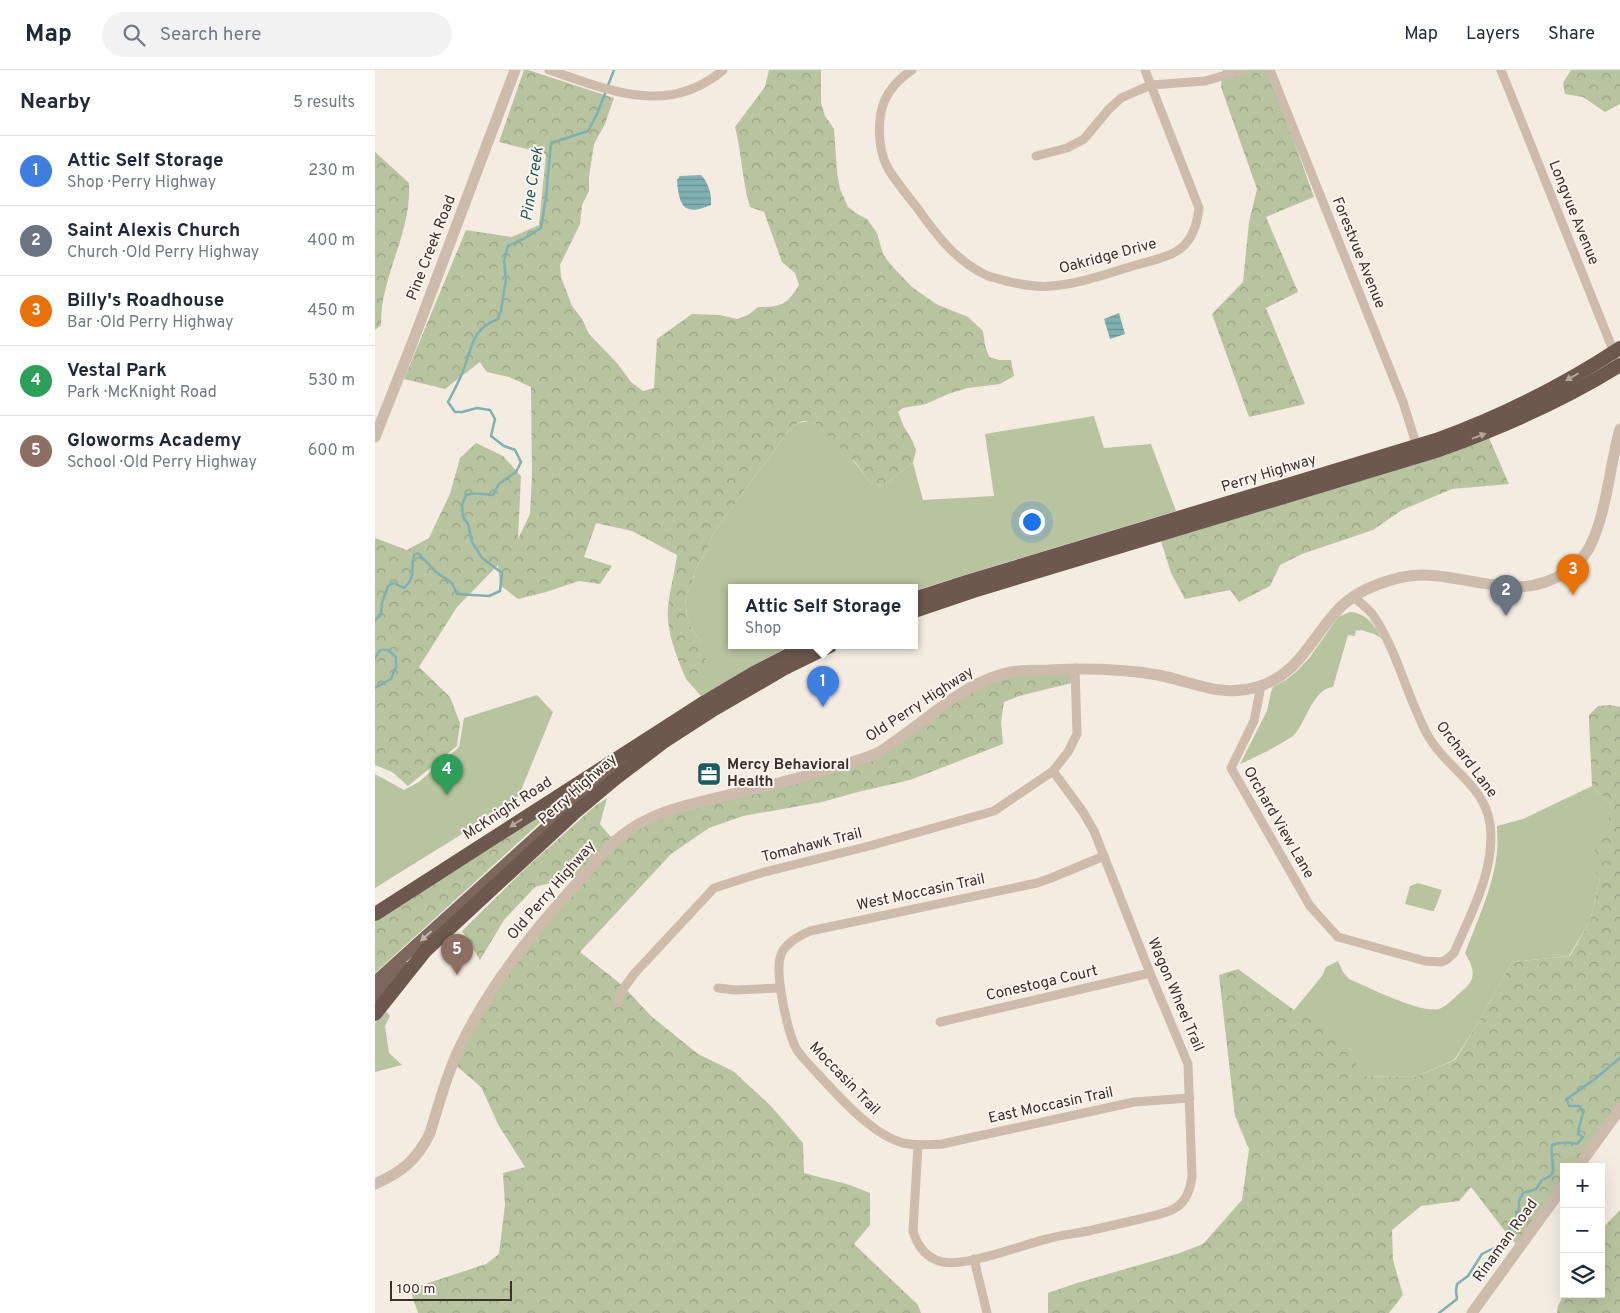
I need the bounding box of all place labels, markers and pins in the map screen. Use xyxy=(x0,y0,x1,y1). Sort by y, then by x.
pin: 3 xyxy=(1557,554,1589,595)
pin: 2 xyxy=(1490,575,1522,616)
pin: 1 xyxy=(807,666,839,707)
pin: 4 xyxy=(431,754,463,795)
place label: Mercy Behavioral Health xyxy=(727,756,849,792)
office icon: Mercy Behavioral Health xyxy=(696,761,722,787)
pin: 5 xyxy=(441,934,473,975)

